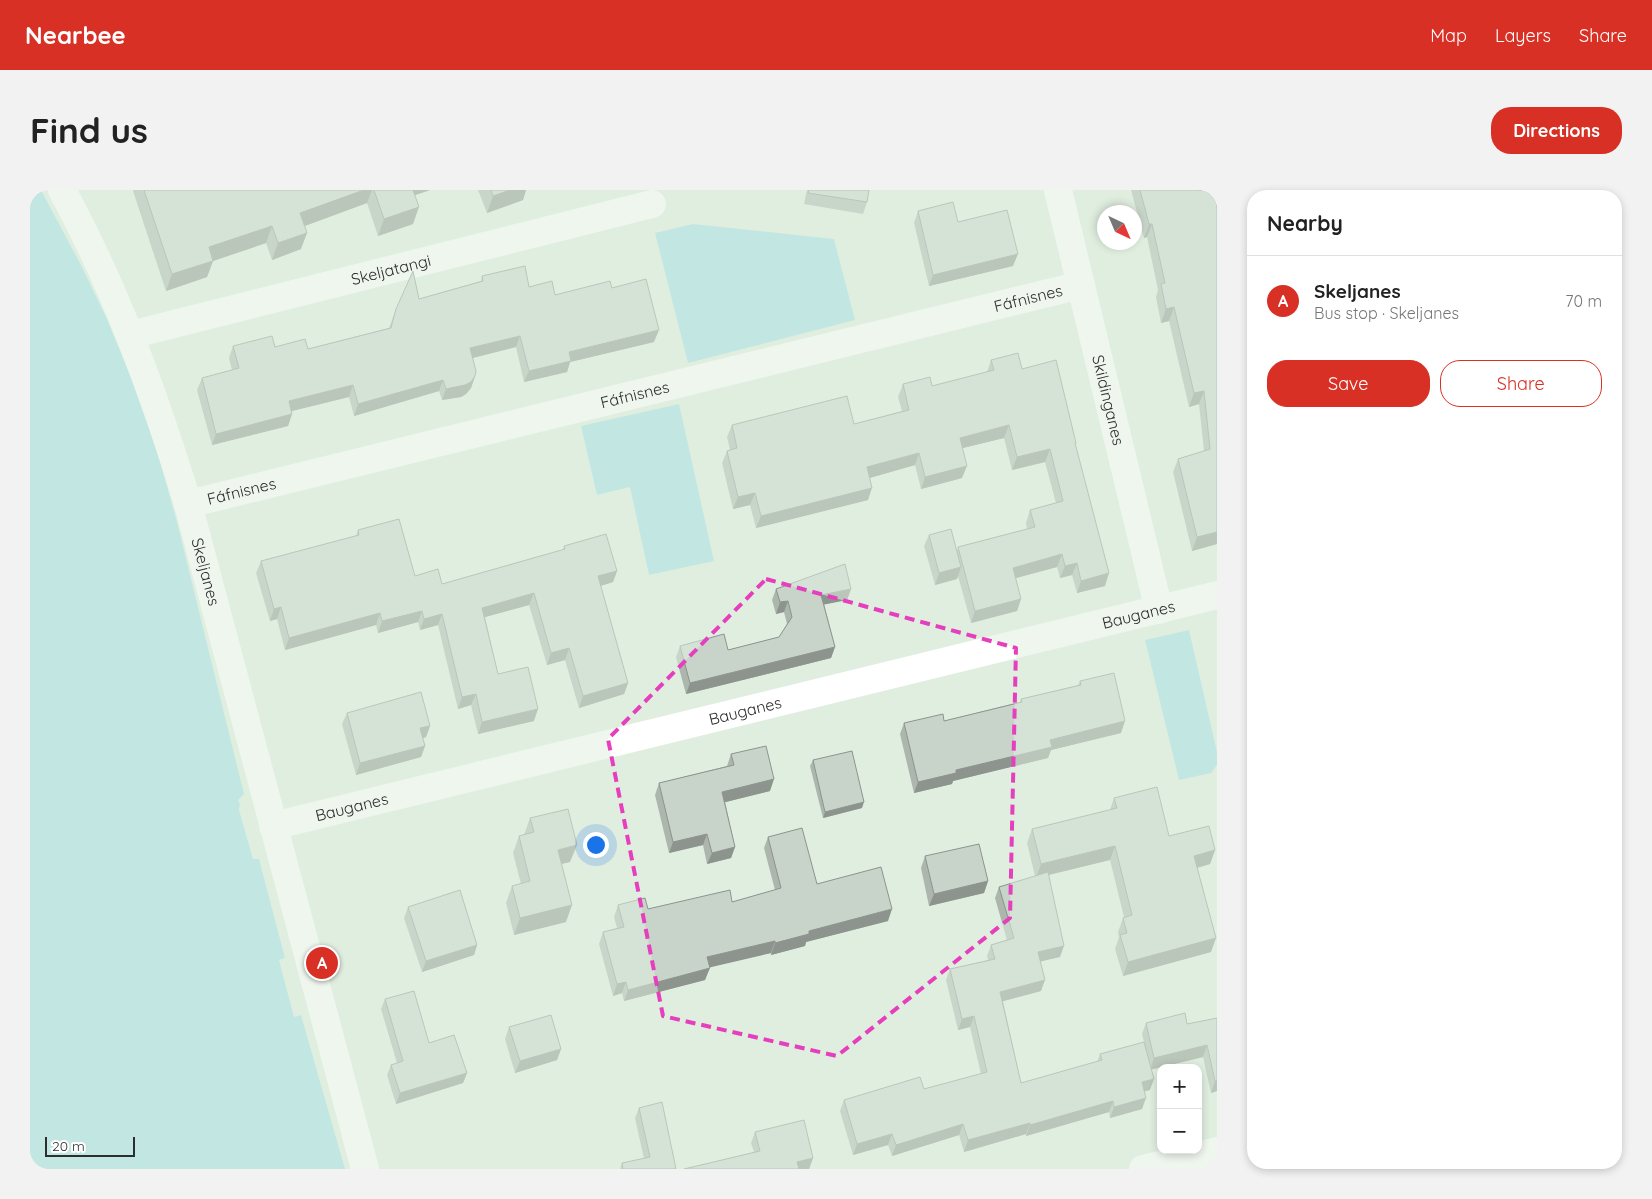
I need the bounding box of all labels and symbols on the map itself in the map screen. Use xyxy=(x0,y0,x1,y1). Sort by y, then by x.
north arrow xyxy=(1097,205,1142,250)
street label: Skeljatangi xyxy=(349,250,433,289)
street label: Fáfnisnes xyxy=(992,280,1065,316)
street label: Skildinganes xyxy=(1088,353,1129,447)
street label: Fáfnisnes xyxy=(598,376,671,413)
street label: Fáfnisnes xyxy=(205,473,278,509)
street label: Skeljanes xyxy=(187,536,225,608)
street label: Bauganes xyxy=(1100,596,1177,633)
street label: Bauganes xyxy=(707,692,784,729)
street label: Bauganes xyxy=(313,788,390,825)
your location xyxy=(583,832,609,858)
pin: A xyxy=(306,944,338,982)
scale bar xyxy=(45,1134,135,1157)

